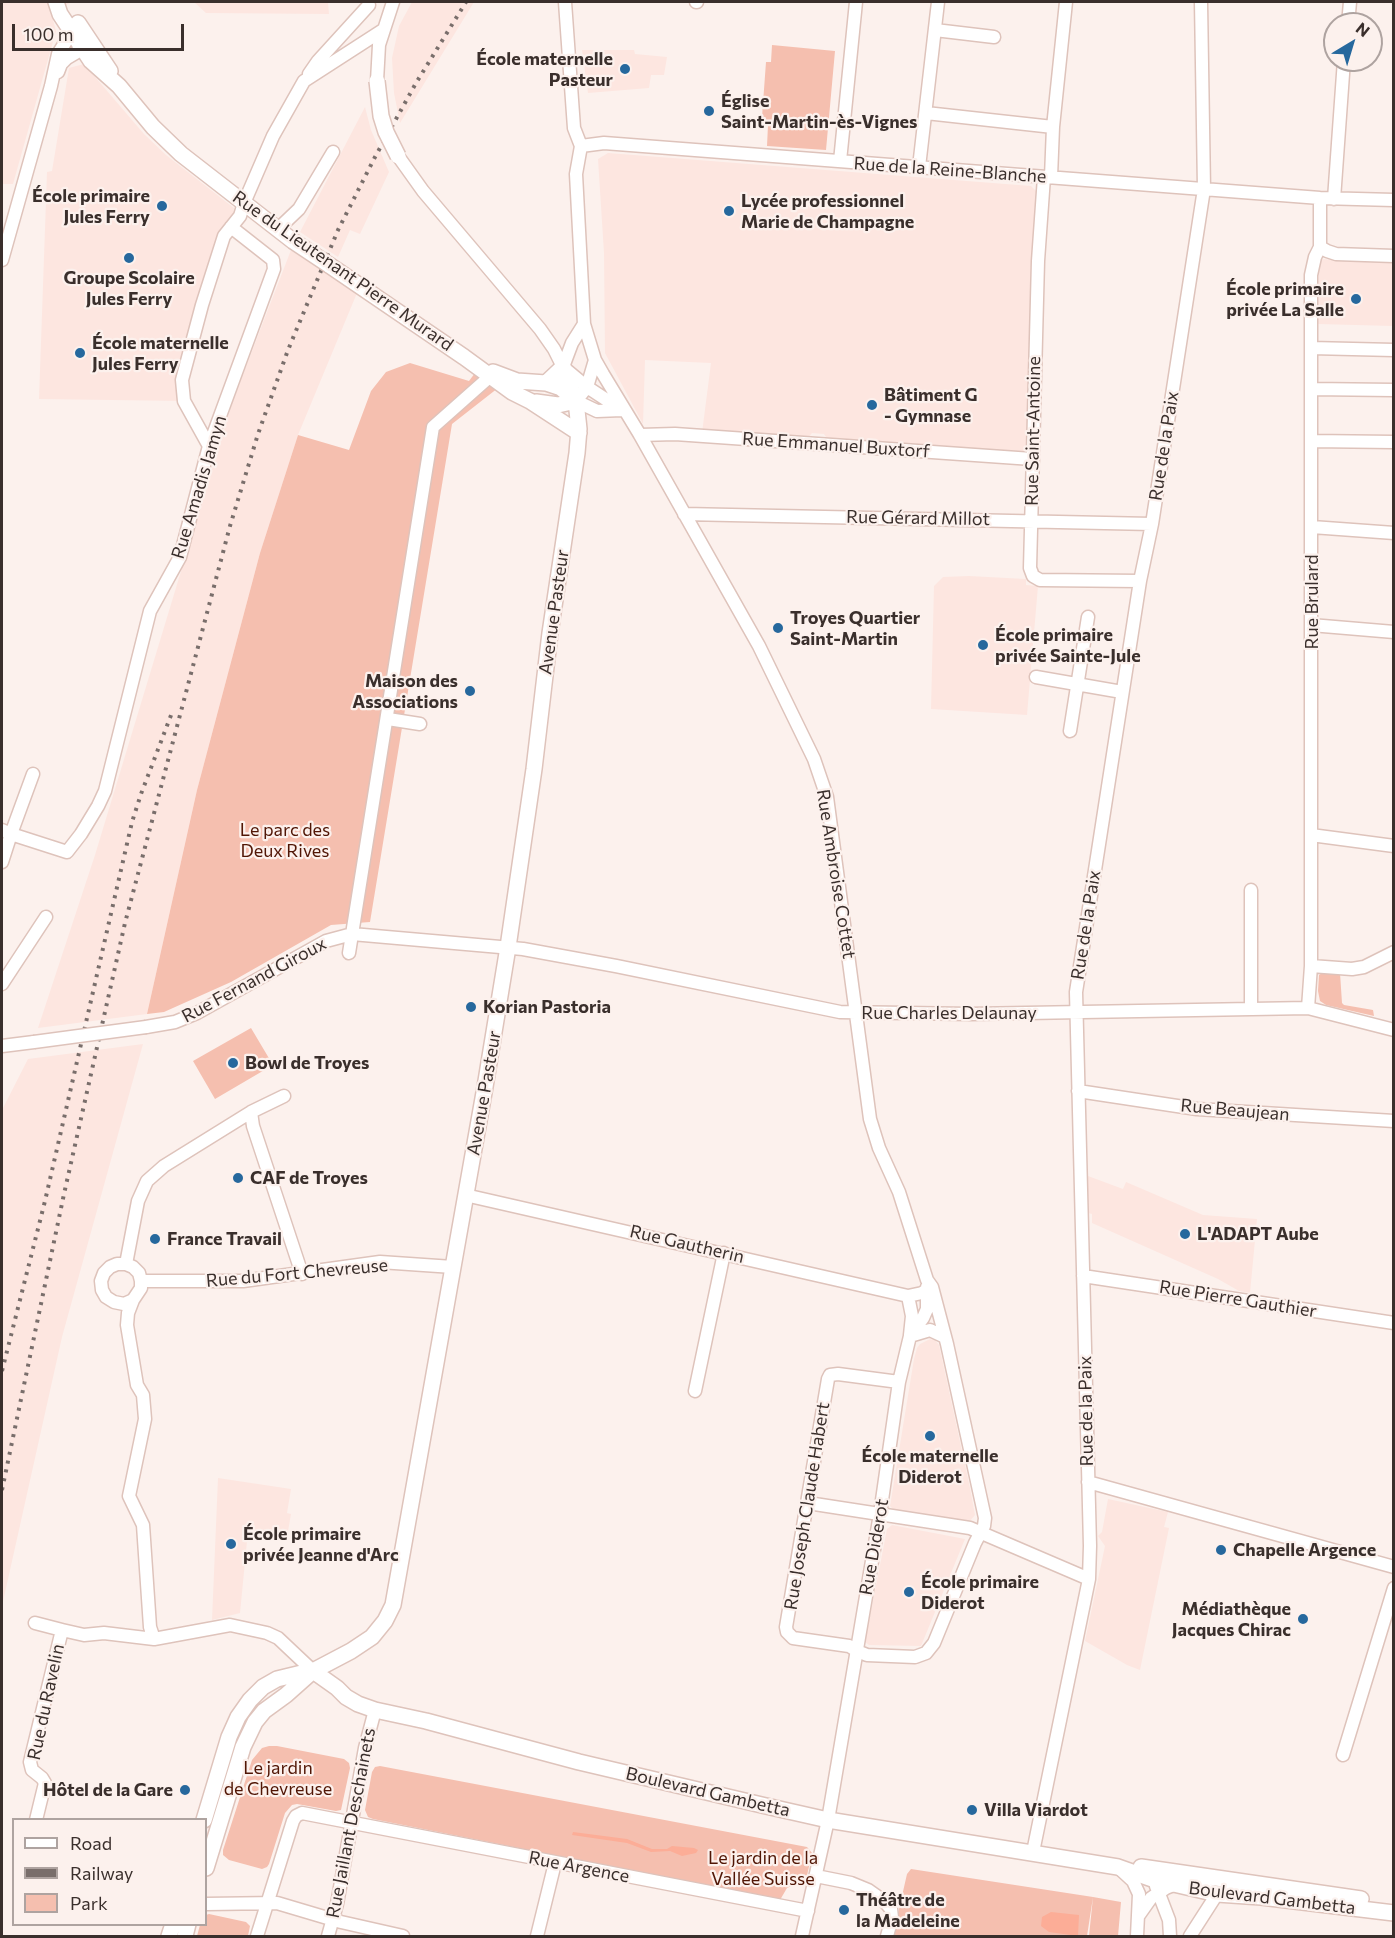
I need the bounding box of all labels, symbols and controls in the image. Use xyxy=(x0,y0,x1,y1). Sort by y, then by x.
scale bar xyxy=(15,12,188,50)
north arrow xyxy=(1323,12,1383,72)
text: N xyxy=(1353,18,1374,40)
text: 100 m xyxy=(23,23,73,45)
place label: École maternelle Pasteur xyxy=(476,48,613,90)
marker: École maternelle Pasteur xyxy=(618,62,632,76)
place label: Église Saint-Martin-ès-Vignes xyxy=(721,90,917,132)
marker: Église Saint-Martin-ès-Vignes xyxy=(702,104,716,118)
street label: Rue de la Reine-Blanche xyxy=(853,152,1047,188)
place label: École primaire Jules Ferry xyxy=(32,185,150,228)
street label: Rue du Lieutenant Pierre Murard xyxy=(229,186,457,356)
place label: Lycée professionnel Marie de Champagne xyxy=(741,190,914,232)
marker: École primaire Jules Ferry xyxy=(155,199,169,213)
marker: Lycée professionnel Marie de Champagne xyxy=(722,204,736,218)
marker: Groupe Scolaire Jules Ferry xyxy=(122,251,136,265)
place label: Groupe Scolaire Jules Ferry xyxy=(63,267,195,310)
place label: École primaire privée La Salle xyxy=(1226,278,1344,320)
marker: École primaire privée La Salle xyxy=(1349,292,1363,306)
place label: École maternelle Jules Ferry xyxy=(92,332,229,374)
marker: École maternelle Jules Ferry xyxy=(73,346,87,360)
street label: Rue Saint-Antoine xyxy=(1021,356,1045,506)
place label: Bâtiment G - Gymnase xyxy=(884,384,978,426)
street label: Rue de la Paix xyxy=(1145,390,1183,502)
marker: Bâtiment G - Gymnase xyxy=(865,398,879,412)
street label: Rue Amadis Jamyn xyxy=(167,413,231,561)
street label: Rue Emmanuel Buxtorf xyxy=(742,428,930,462)
street label: Rue Gérard Millot xyxy=(846,506,990,530)
street label: Avenue Pasteur xyxy=(535,548,573,676)
street label: Rue Brulard xyxy=(1301,554,1323,650)
place label: Troyes Quartier Saint-Martin xyxy=(790,607,920,650)
marker: Troyes Quartier Saint-Martin xyxy=(771,621,785,635)
place label: École primaire privée Sainte-Jule xyxy=(995,624,1141,666)
marker: École primaire privée Sainte-Jule xyxy=(976,638,990,652)
place label: Maison des Associations xyxy=(352,670,458,712)
marker: Maison des Associations xyxy=(463,684,477,698)
street label: Rue Ambroise Cottet xyxy=(812,788,860,960)
park label: Le parc des Deux Rives xyxy=(240,819,330,862)
street label: Rue de la Paix xyxy=(1067,869,1105,981)
street label: Rue Fernand Giroux xyxy=(178,933,330,1027)
place label: Korian Pastoria xyxy=(483,996,611,1018)
marker: Korian Pastoria xyxy=(464,1000,478,1014)
street label: Rue Charles Delaunay xyxy=(861,1002,1037,1024)
street label: Avenue Pasteur xyxy=(462,1029,506,1157)
place label: Bowl de Troyes xyxy=(245,1052,369,1074)
marker: Bowl de Troyes xyxy=(226,1056,240,1070)
street label: Rue Beaujean xyxy=(1180,1094,1290,1126)
place label: CAF de Troyes xyxy=(250,1167,368,1189)
marker: CAF de Troyes xyxy=(231,1171,245,1185)
street label: Rue Gautherin xyxy=(628,1220,746,1268)
place label: L'ADAPT Aube xyxy=(1197,1223,1319,1245)
marker: L'ADAPT Aube xyxy=(1178,1227,1192,1241)
place label: France Travail xyxy=(167,1228,282,1250)
marker: France Travail xyxy=(148,1232,162,1246)
street label: Rue du Fort Chevreuse xyxy=(205,1254,389,1292)
street label: Rue Pierre Gauthier xyxy=(1158,1276,1318,1322)
street label: Rue de la Paix xyxy=(1074,1356,1098,1466)
street label: Rue Joseph Claude Habert xyxy=(780,1401,834,1611)
marker: École maternelle Diderot xyxy=(923,1429,937,1443)
place label: École maternelle Diderot xyxy=(862,1445,998,1488)
street label: Rue Diderot xyxy=(855,1497,893,1597)
place label: École primaire privée Jeanne d'Arc xyxy=(243,1523,399,1565)
marker: École primaire privée Jeanne d'Arc xyxy=(224,1537,238,1551)
place label: Chapelle Argence xyxy=(1233,1539,1376,1561)
marker: Chapelle Argence xyxy=(1214,1543,1228,1557)
place label: École primaire Diderot xyxy=(921,1571,1039,1614)
marker: École primaire Diderot xyxy=(902,1585,916,1599)
place label: Médiathèque Jacques Chirac xyxy=(1172,1598,1291,1640)
marker: Médiathèque Jacques Chirac xyxy=(1296,1612,1310,1626)
street label: Rue du Ravelin xyxy=(23,1642,69,1762)
street label: Rue Jaillant Deschainets xyxy=(322,1726,380,1920)
park label: Le jardin de Chevreuse xyxy=(224,1757,332,1800)
street label: Boulevard Gambetta xyxy=(624,1763,792,1821)
place label: Hôtel de la Gare xyxy=(43,1779,173,1801)
marker: Hôtel de la Gare xyxy=(178,1783,192,1797)
place label: Villa Viardot xyxy=(984,1799,1088,1821)
marker: Villa Viardot xyxy=(965,1803,979,1817)
legend xyxy=(12,1818,207,1926)
text: Road xyxy=(70,1832,112,1854)
street label: Rue Argence xyxy=(527,1847,631,1887)
park label: Le jardin de la Vallée Suisse xyxy=(708,1847,818,1890)
text: Railway xyxy=(70,1862,133,1884)
street label: Boulevard Gambetta xyxy=(1187,1877,1357,1919)
place label: Théâtre de la Madeleine xyxy=(856,1889,960,1932)
text: Park xyxy=(70,1892,108,1914)
marker: Théâtre de la Madeleine xyxy=(837,1903,851,1917)

